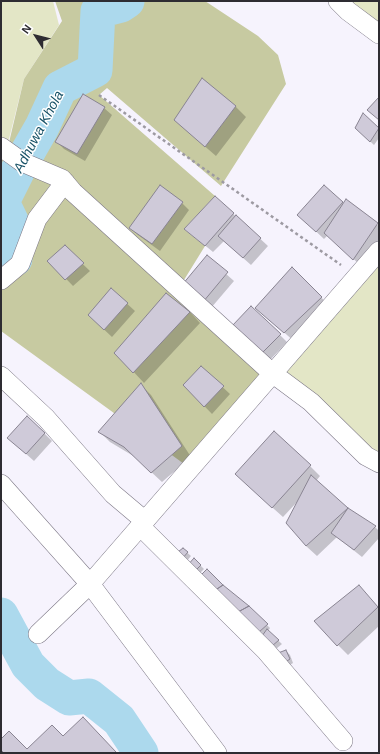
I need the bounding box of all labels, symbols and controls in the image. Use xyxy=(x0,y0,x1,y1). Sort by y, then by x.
north arrow xyxy=(16,16,56,56)
text: N xyxy=(19,22,33,36)
water label: Adhuwa Khola xyxy=(10,88,68,176)

